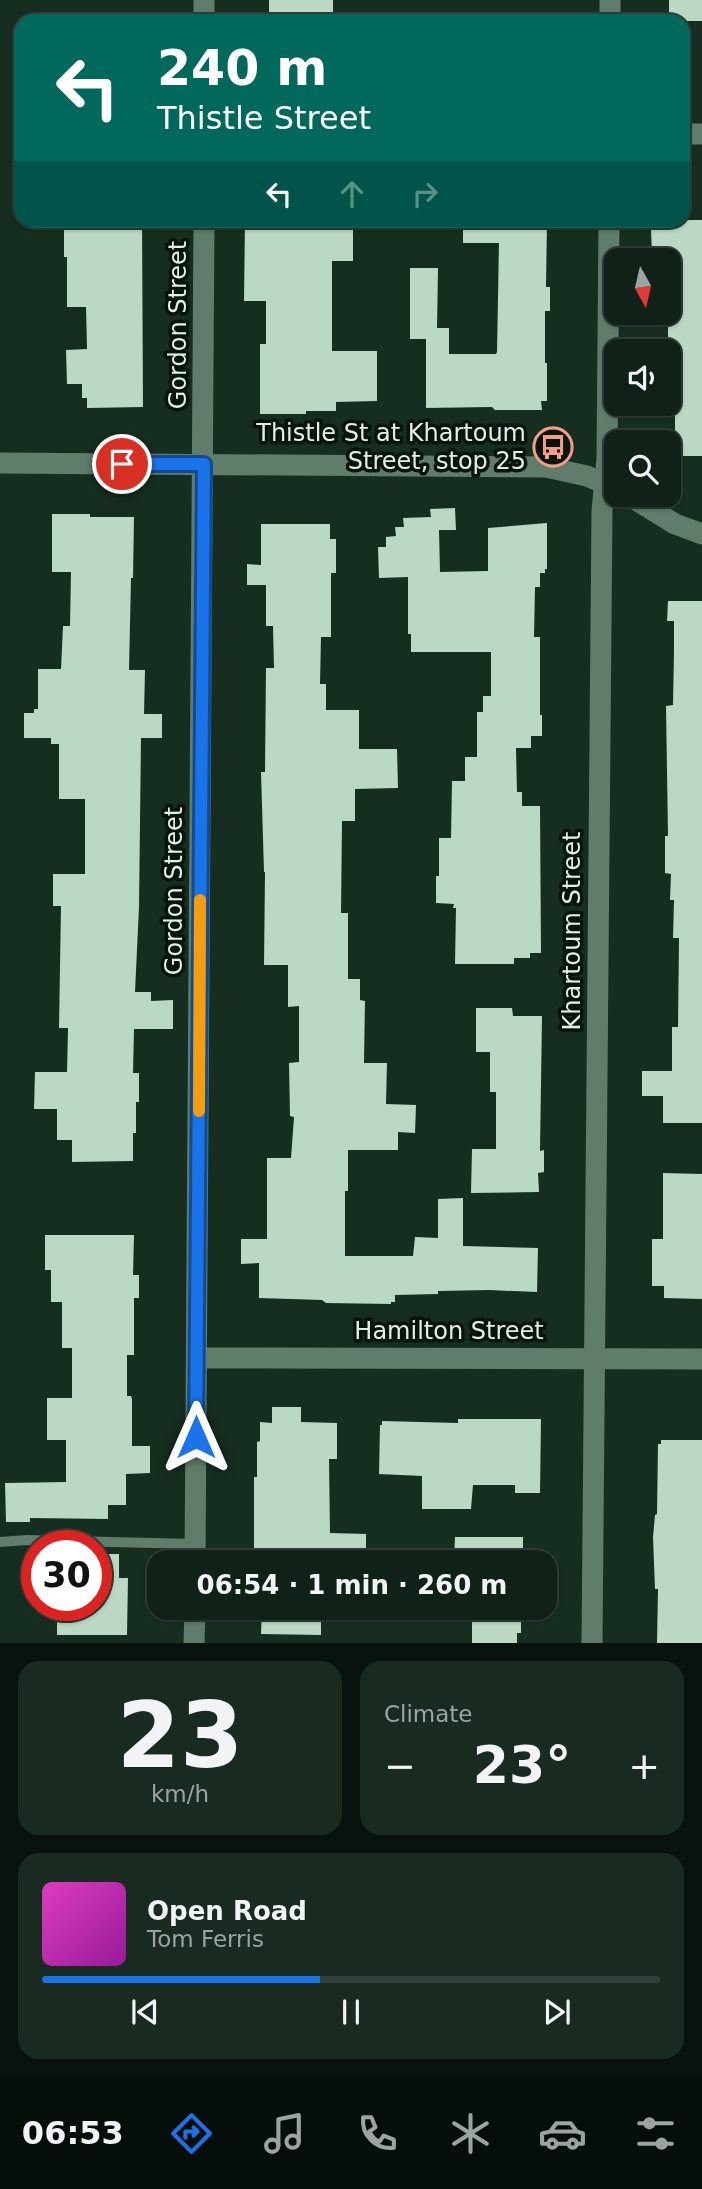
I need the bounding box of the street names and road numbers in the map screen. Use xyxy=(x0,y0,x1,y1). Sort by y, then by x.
street label: Gordon Street xyxy=(164,241,192,409)
street label: Gordon Street xyxy=(160,807,188,975)
street label: Khartoum Street xyxy=(558,832,586,1030)
street label: Hamilton Street xyxy=(354,1317,544,1345)

